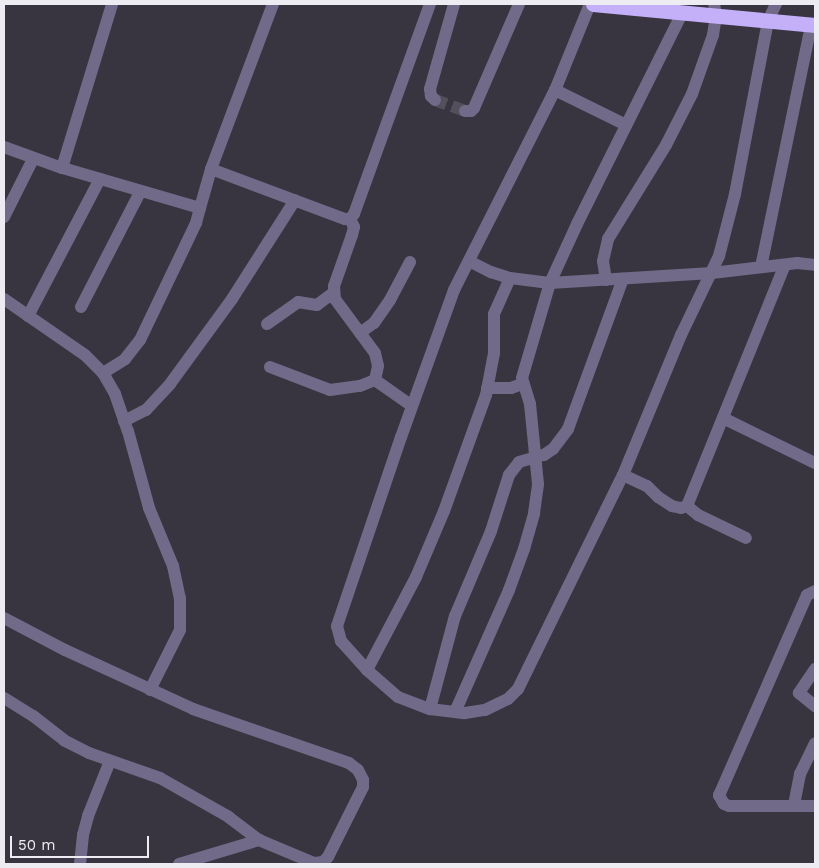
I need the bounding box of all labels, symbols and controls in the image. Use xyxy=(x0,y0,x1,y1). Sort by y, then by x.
scale bar xyxy=(12,826,151,858)
text: 50 m xyxy=(18,836,55,854)

